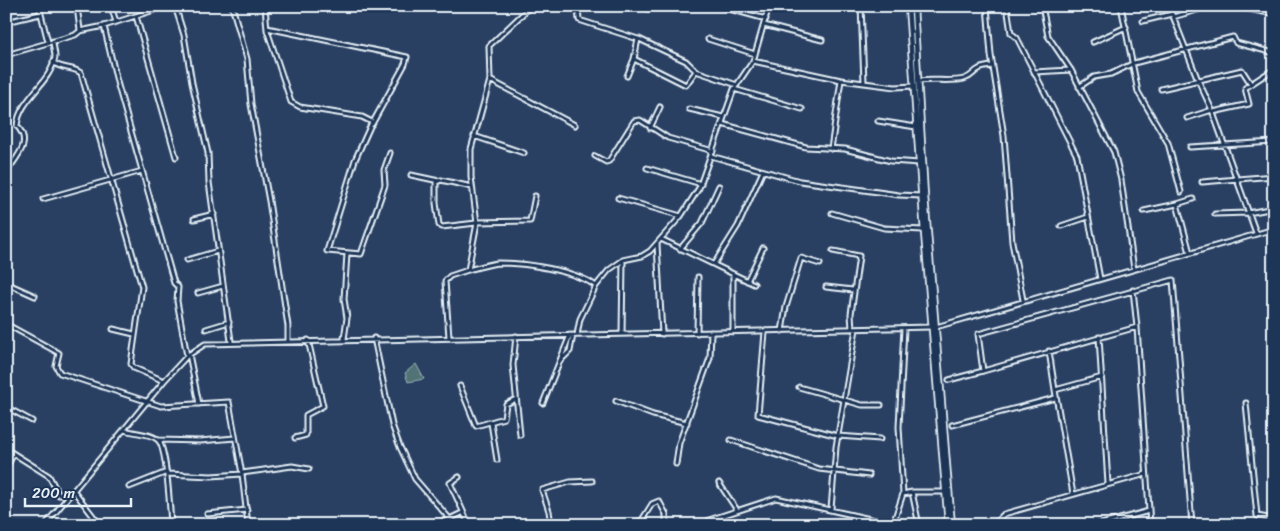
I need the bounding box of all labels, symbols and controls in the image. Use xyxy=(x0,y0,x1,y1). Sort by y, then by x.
scale bar xyxy=(25,476,131,508)
text: 200 m xyxy=(32,480,76,506)

